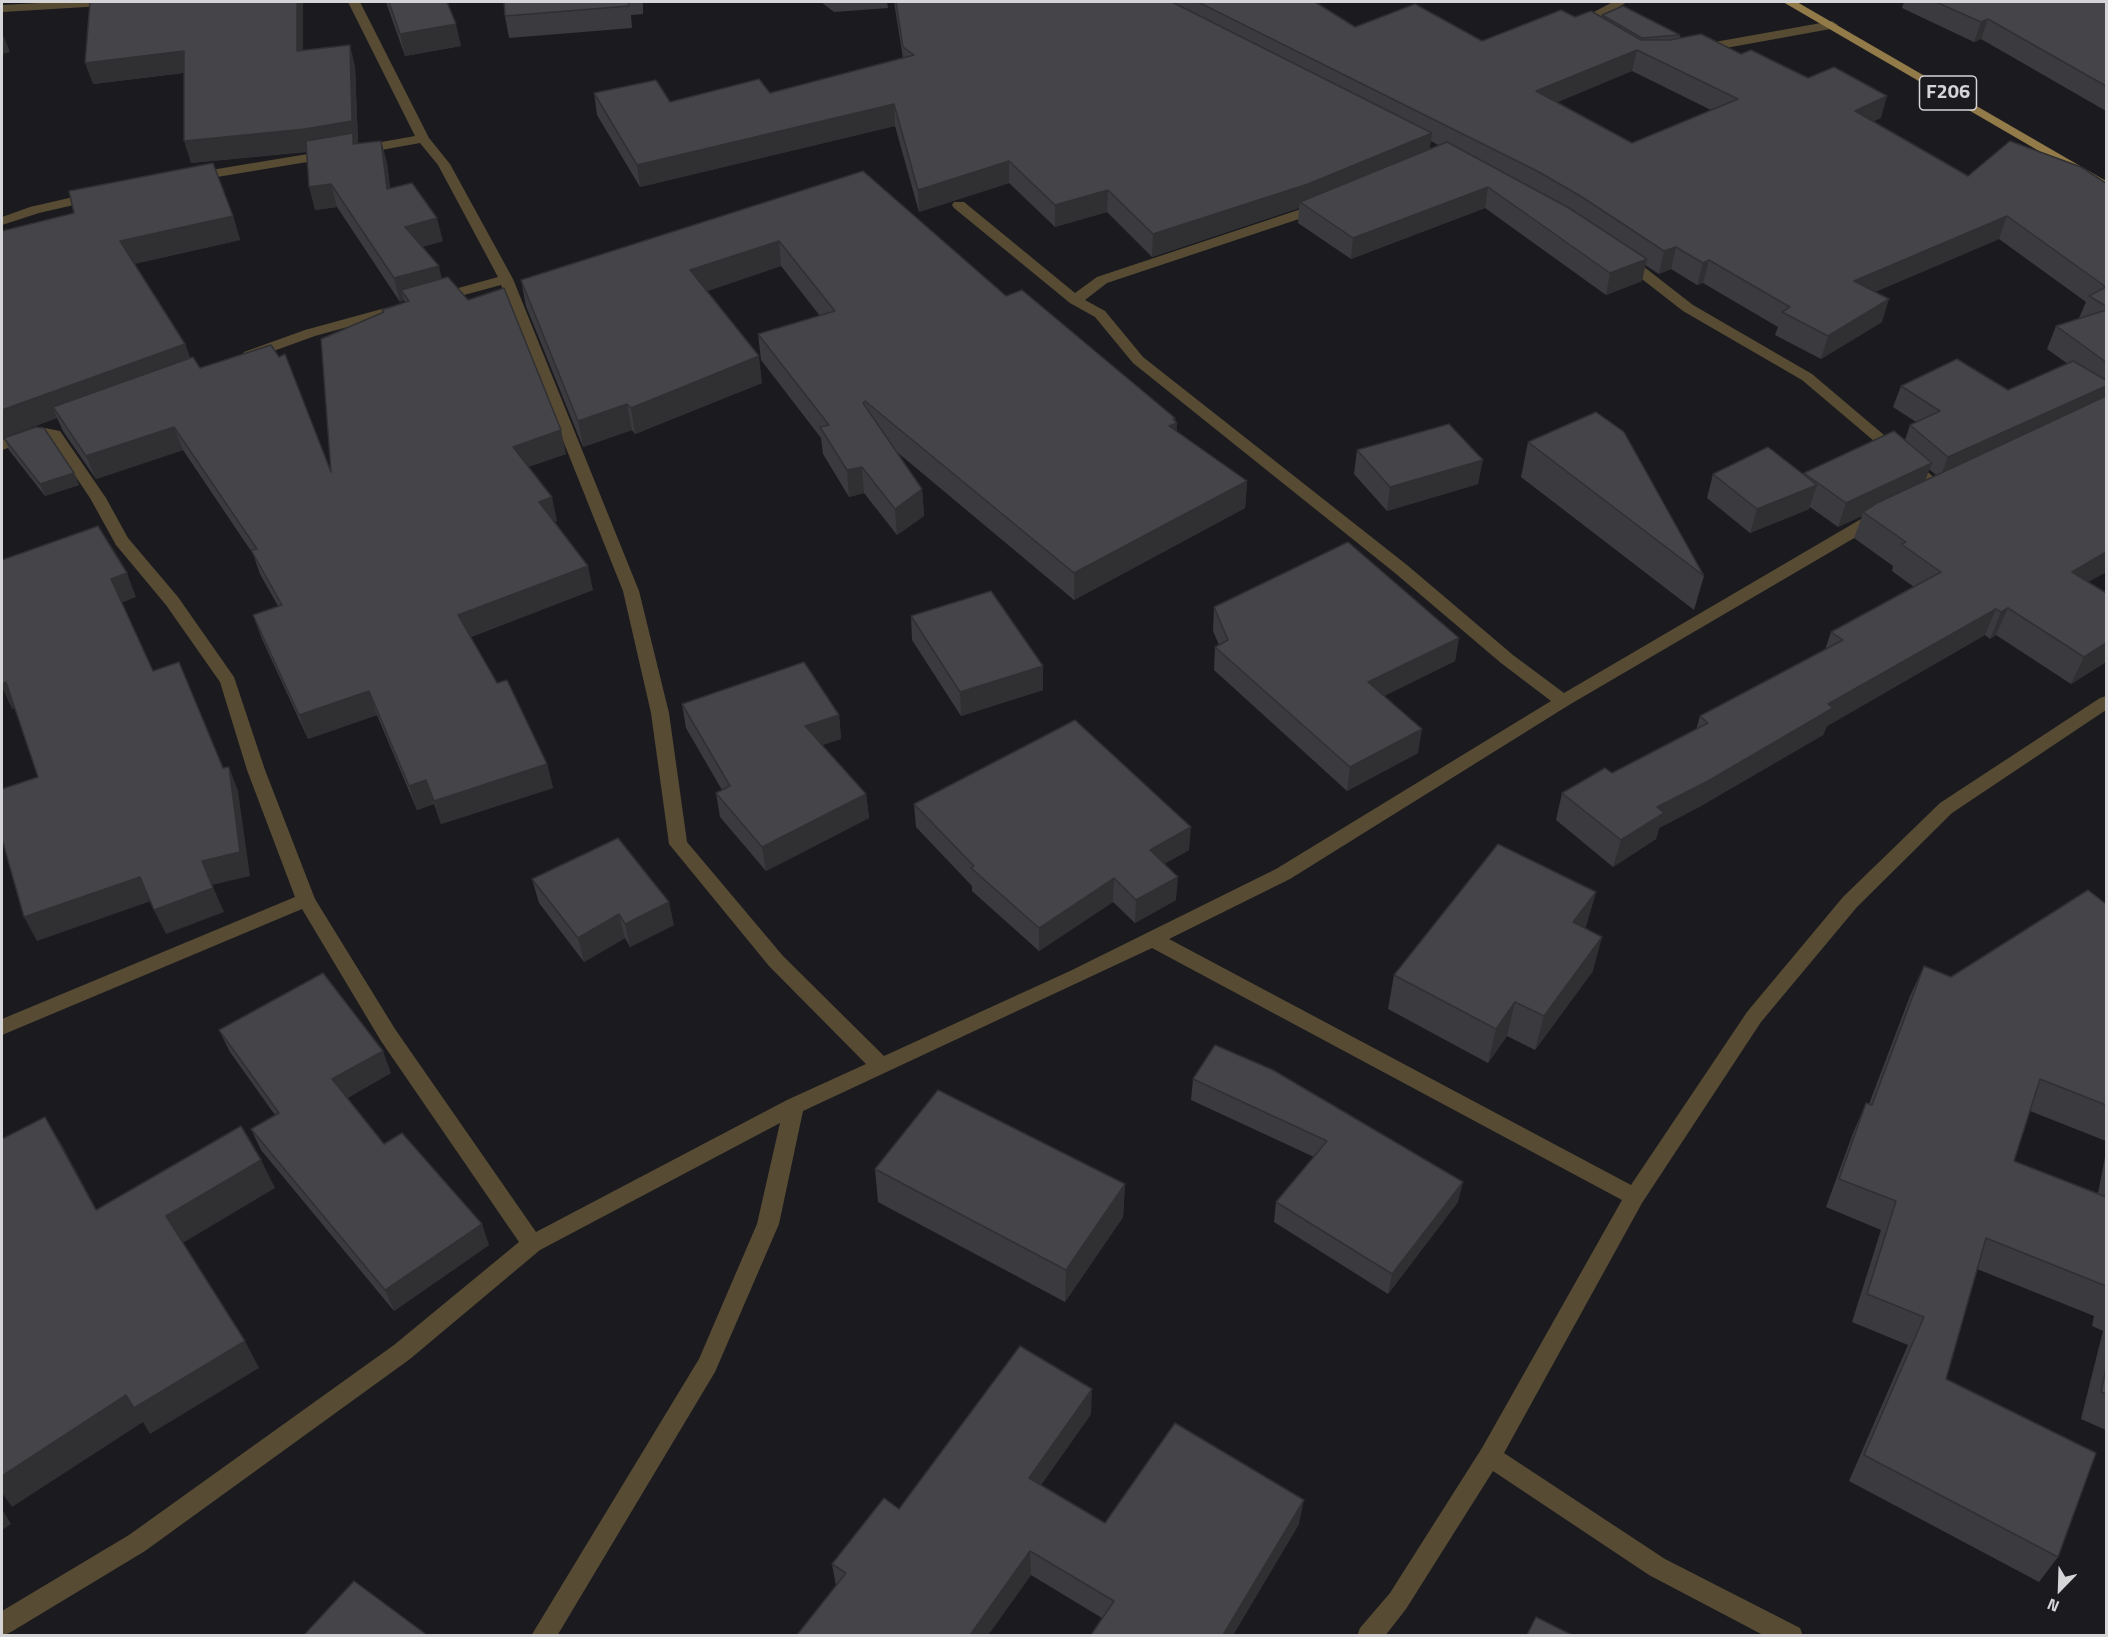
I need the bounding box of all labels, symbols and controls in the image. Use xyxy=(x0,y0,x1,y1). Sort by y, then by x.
road number: F206 xyxy=(1920,76,1976,110)
north arrow xyxy=(2030,1559,2090,1619)
text: N xyxy=(2043,1592,2063,1619)

